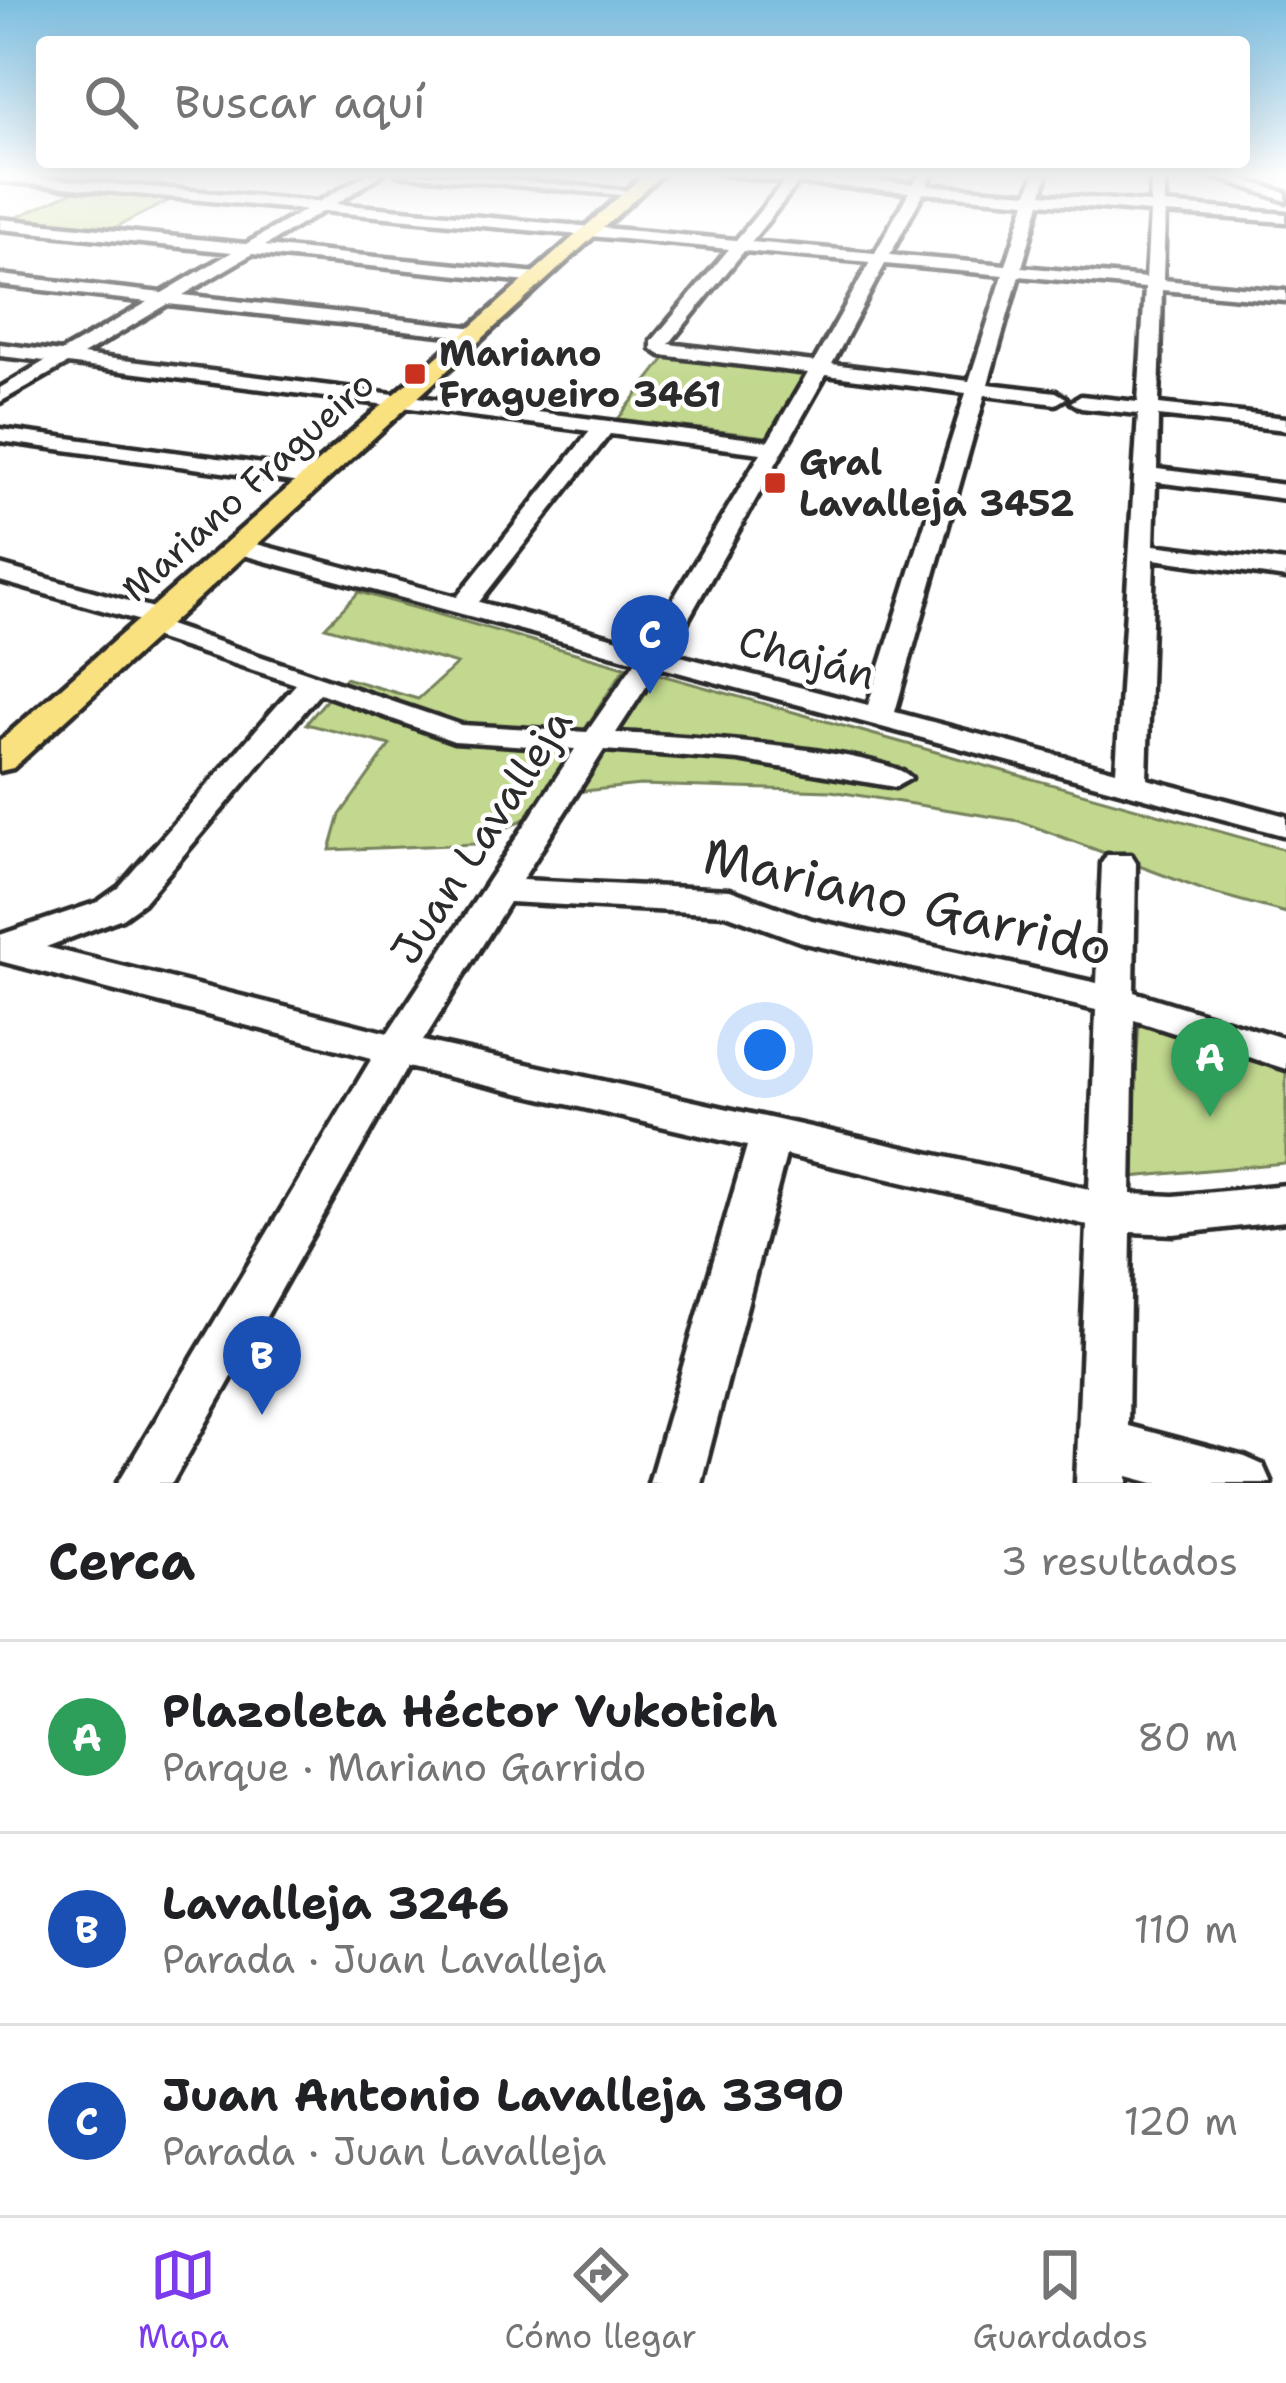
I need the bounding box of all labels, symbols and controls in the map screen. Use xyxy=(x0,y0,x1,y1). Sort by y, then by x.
search box xyxy=(36,36,1250,168)
icon: search xyxy=(78,69,144,135)
text: Buscar aquí xyxy=(174,72,426,132)
place label: Mariano Fragueiro 3461 xyxy=(439,329,721,419)
street label: Mariano Fragueiro xyxy=(111,359,385,613)
marker: Mariano Fragueiro 3461 xyxy=(402,361,428,387)
place label: Gral Lavalleja 3452 xyxy=(799,438,1075,528)
marker: Gral Lavalleja 3452 xyxy=(762,470,788,496)
pin: C xyxy=(611,595,689,694)
street label: Chaján xyxy=(732,612,882,702)
street label: Juan Lavalleja xyxy=(377,697,585,975)
street label: Mariano Garrido xyxy=(697,821,1119,981)
pin: A xyxy=(1171,1018,1249,1117)
your location xyxy=(735,1020,795,1080)
pin: B xyxy=(223,1316,301,1415)
text: Cerca xyxy=(48,1527,195,1595)
text: 3 resultados xyxy=(1000,1535,1238,1587)
text: Plazoleta Héctor Vukotich xyxy=(162,1681,778,1741)
text: A xyxy=(72,1711,102,1763)
text: 80 m xyxy=(1137,1711,1238,1763)
text: Parque · Mariano Garrido xyxy=(162,1741,646,1793)
text: Lavalleja 3246 xyxy=(162,1873,509,1933)
text: B xyxy=(75,1903,99,1955)
text: 110 m xyxy=(1134,1903,1238,1955)
text: Parada · Juan Lavalleja xyxy=(162,1933,606,1985)
text: Juan Antonio Lavalleja 3390 xyxy=(162,2065,845,2125)
text: C xyxy=(75,2095,99,2147)
text: 120 m xyxy=(1123,2095,1238,2147)
text: Parada · Juan Lavalleja xyxy=(162,2125,606,2177)
tab: Mapa xyxy=(138,2242,229,2359)
tab: Cómo llegar xyxy=(505,2242,697,2359)
tab: Guardados xyxy=(973,2242,1148,2359)

